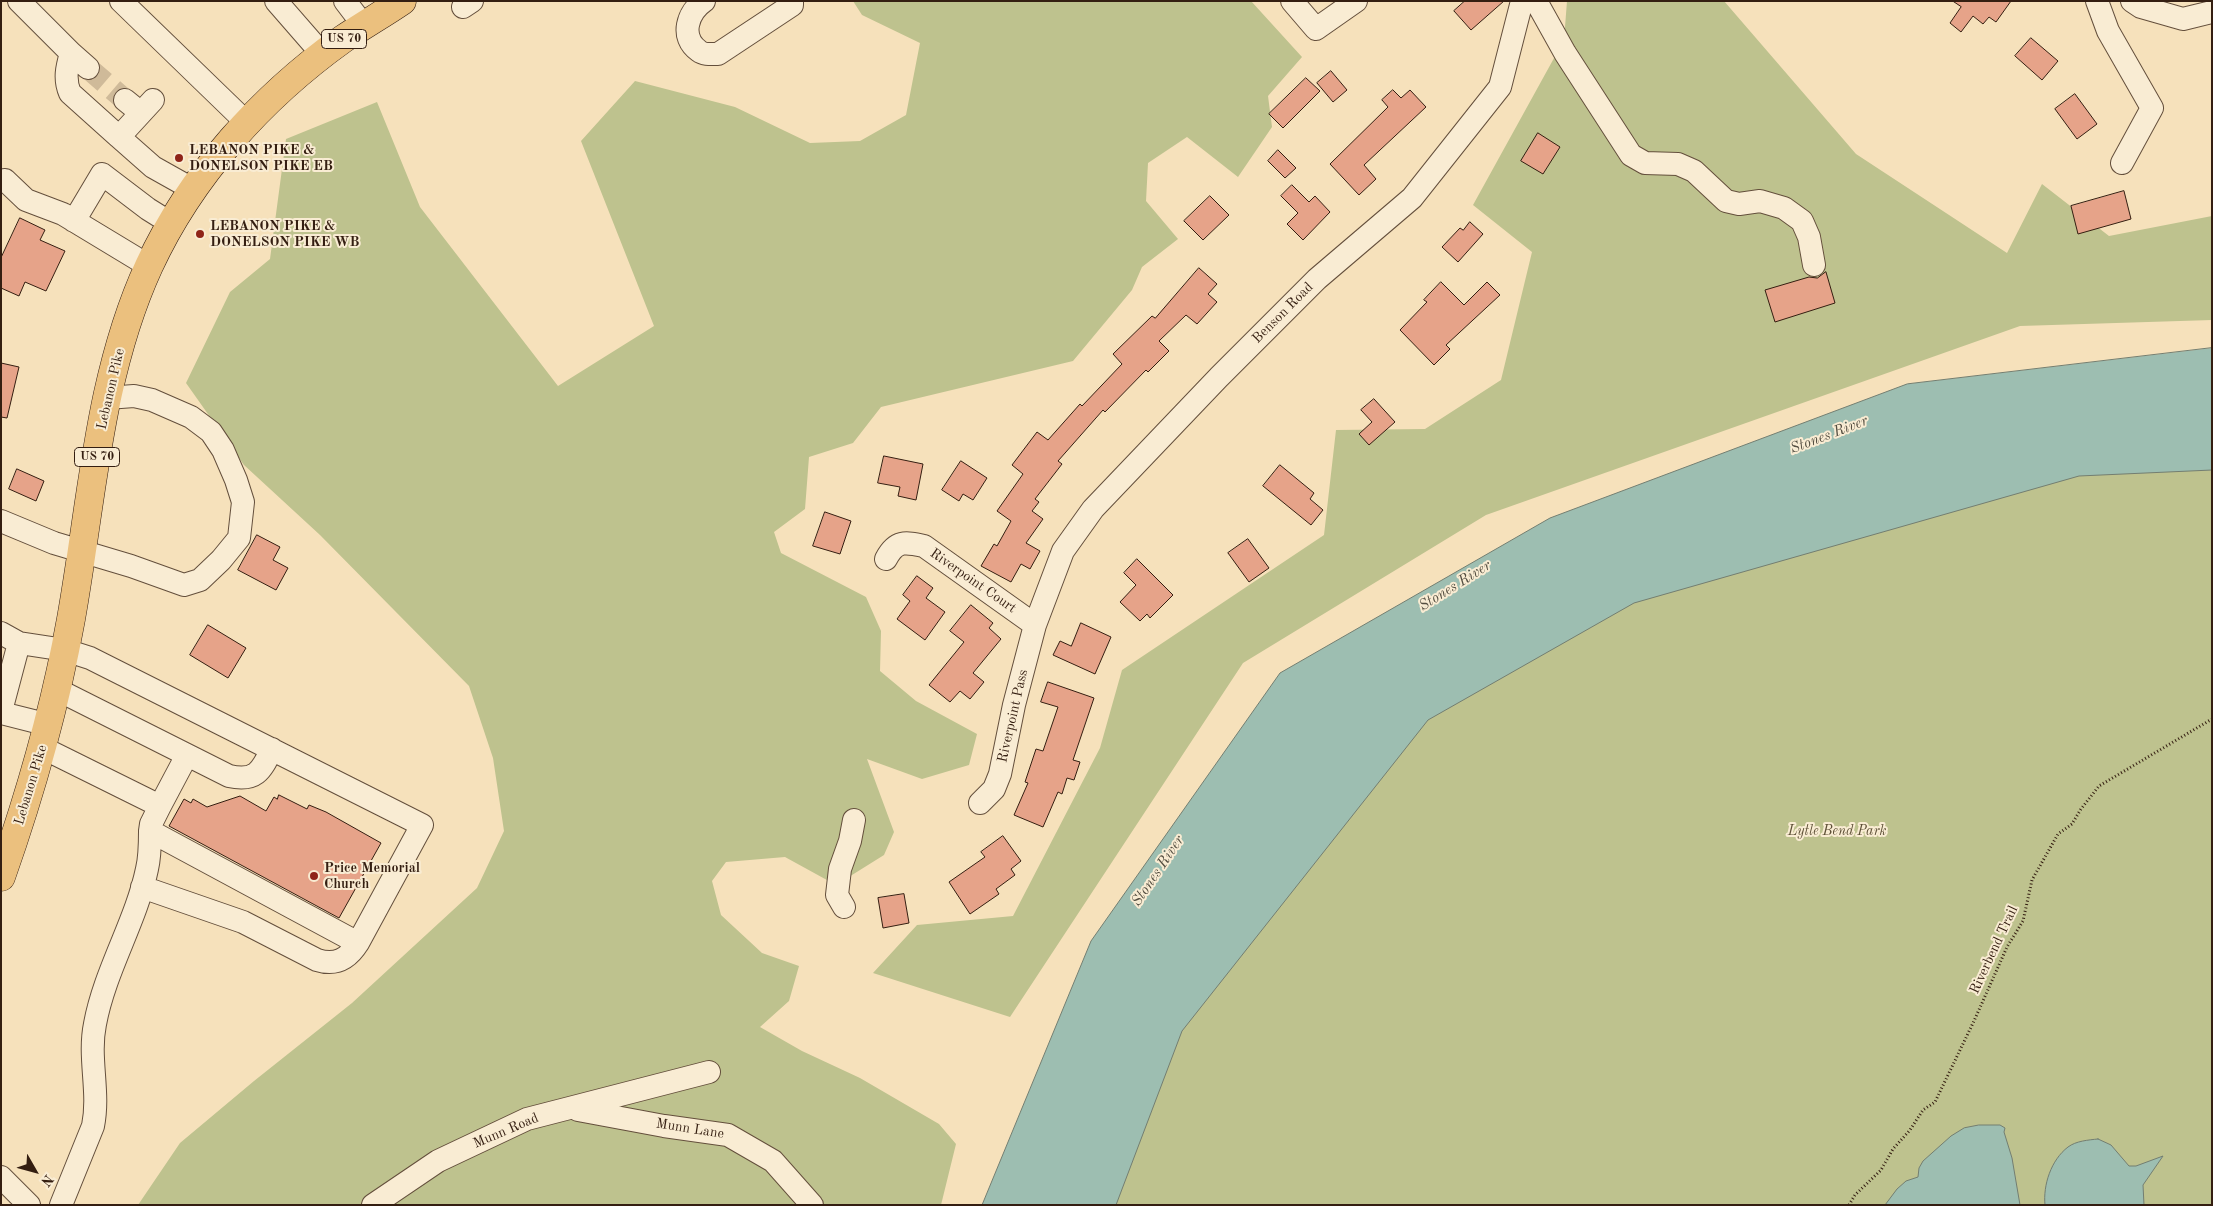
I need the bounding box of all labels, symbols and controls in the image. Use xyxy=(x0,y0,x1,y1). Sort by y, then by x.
road number: US 70 xyxy=(322,30,366,48)
place label: LEBANON PIKE & DONELSON PIKE EB xyxy=(189,142,333,174)
marker: LEBANON PIKE & DONELSON PIKE EB xyxy=(173,152,185,164)
place label: LEBANON PIKE & DONELSON PIKE WB xyxy=(210,218,359,250)
marker: LEBANON PIKE & DONELSON PIKE WB xyxy=(194,228,206,240)
street label: Benson Road xyxy=(1249,279,1317,347)
street label: Lebanon Pike xyxy=(93,347,129,431)
water label: Stones River xyxy=(1788,412,1870,458)
road number: US 70 xyxy=(74,448,120,467)
street label: Riverpoint Court xyxy=(927,545,1019,617)
water label: Stones River xyxy=(1416,557,1494,615)
street label: Riverpoint Pass xyxy=(994,668,1032,764)
street label: Lebanon Pike xyxy=(11,743,51,827)
park label: Lytle Bend Park xyxy=(1788,823,1886,839)
water label: Stones River xyxy=(1128,832,1188,910)
place label: Price Memorial Church xyxy=(324,860,420,892)
marker: Price Memorial Church xyxy=(308,870,320,882)
street label: Riverbend Trail xyxy=(1966,903,2022,997)
street label: Munn Road xyxy=(471,1110,541,1152)
street label: Munn Lane xyxy=(655,1115,725,1143)
north arrow xyxy=(10,1146,60,1196)
text: N xyxy=(38,1172,56,1189)

